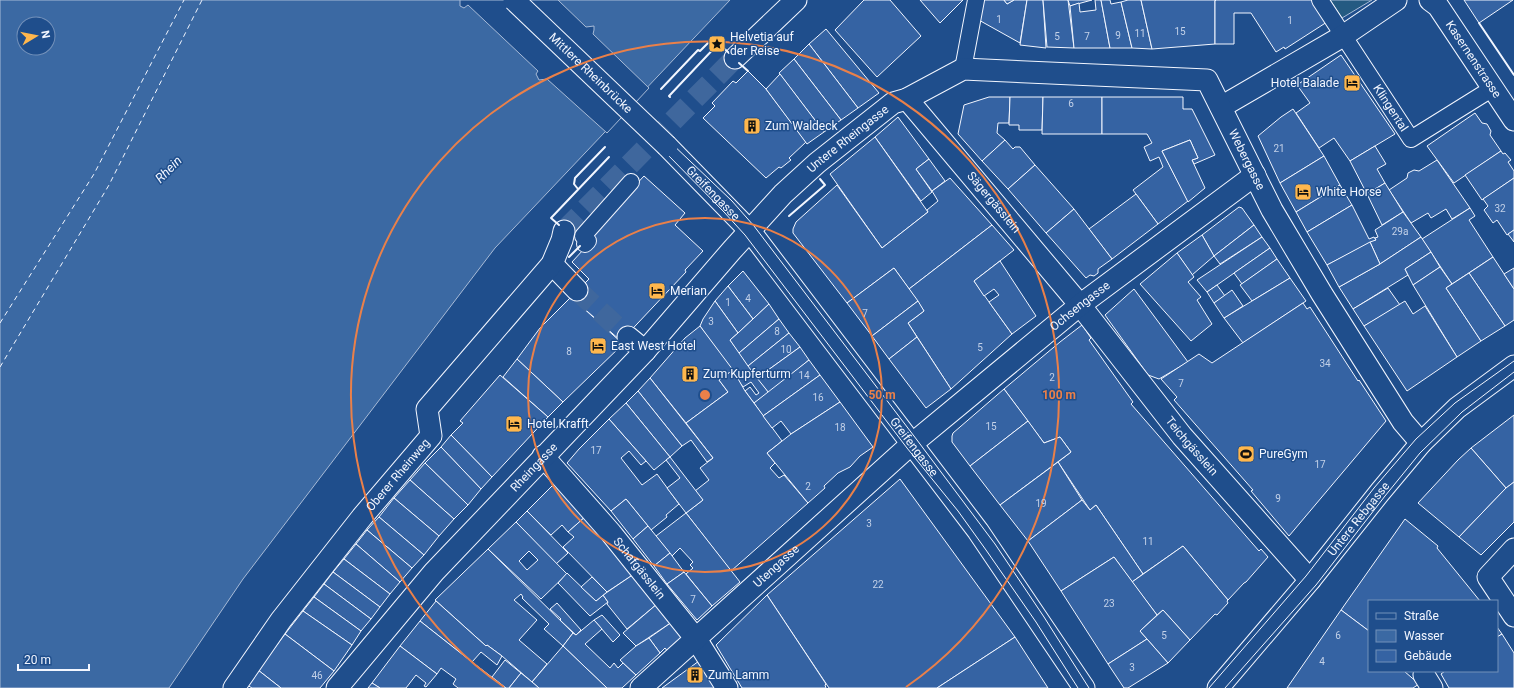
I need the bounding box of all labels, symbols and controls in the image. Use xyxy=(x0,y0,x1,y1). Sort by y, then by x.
house number: 1 xyxy=(996,14,1002,25)
house number: 1 xyxy=(1287,15,1293,26)
north arrow xyxy=(16,16,56,56)
street label: Kasernenstrasse xyxy=(1443,18,1504,100)
house number: 15 xyxy=(1174,26,1186,37)
house number: 11 xyxy=(1134,28,1146,39)
text: N xyxy=(38,29,52,40)
street label: Mittlere Rheinbrücke xyxy=(546,30,635,116)
place label: Helvetia auf der Reise xyxy=(730,30,794,58)
house number: 9 xyxy=(1115,30,1121,41)
house number: 5 xyxy=(1054,31,1060,42)
house number: 7 xyxy=(1084,31,1090,42)
place icon: Helvetia auf der Reise xyxy=(707,34,727,54)
hotel icon: Hotel Balade xyxy=(1342,73,1362,93)
place label: Hotel Balade xyxy=(1271,76,1339,90)
street label: Klingental xyxy=(1370,82,1411,134)
house number: 6 xyxy=(1068,98,1074,109)
street label: Untere Rheingasse xyxy=(804,102,891,175)
building icon: Zum Waldeck xyxy=(742,116,762,136)
place label: Zum Waldeck xyxy=(765,119,839,133)
street label: Webergasse xyxy=(1226,127,1268,192)
house number: 21 xyxy=(1273,143,1285,154)
water label: Rhein xyxy=(152,153,185,186)
street label: Greifengasse xyxy=(683,163,743,223)
street label: Sägergässlein xyxy=(964,169,1023,236)
hotel icon: White Horse xyxy=(1293,182,1313,202)
place label: White Horse xyxy=(1316,185,1381,199)
house number: 32 xyxy=(1494,203,1506,214)
house number: 29a xyxy=(1392,226,1408,237)
street label: Ochsengasse xyxy=(1047,278,1113,334)
hotel icon: Merian xyxy=(647,281,667,301)
place label: Merian xyxy=(670,284,707,298)
house number: 4 xyxy=(745,293,751,304)
house number: 1 xyxy=(725,297,731,308)
house number: 7 xyxy=(862,308,868,319)
house number: 3 xyxy=(708,316,714,327)
house number: 8 xyxy=(774,326,780,337)
hotel icon: East West Hotel xyxy=(588,336,608,356)
place label: East West Hotel xyxy=(611,339,696,353)
house number: 5 xyxy=(977,342,983,353)
house number: 10 xyxy=(780,344,792,355)
house number: 8 xyxy=(566,346,572,357)
house number: 34 xyxy=(1319,358,1331,369)
building icon: Zum Kupferturm xyxy=(680,364,700,384)
place label: Zum Kupferturm xyxy=(703,367,791,381)
house number: 14 xyxy=(798,370,810,381)
house number: 2 xyxy=(1049,372,1055,383)
house number: 7 xyxy=(1178,378,1184,389)
centre of rings xyxy=(698,388,712,402)
text: 50 m xyxy=(868,388,896,402)
text: 100 m xyxy=(1042,388,1076,402)
house number: 16 xyxy=(812,392,824,403)
hotel icon: Hotel Krafft xyxy=(504,414,524,434)
street label: Teichgässlein xyxy=(1163,414,1221,478)
street label: Greifengasse xyxy=(887,415,941,479)
place label: Hotel Krafft xyxy=(527,417,589,431)
house number: 15 xyxy=(985,421,997,432)
house number: 18 xyxy=(834,422,846,433)
street label: Oberer Rheinweg xyxy=(363,436,433,514)
street label: Rheingasse xyxy=(508,440,560,495)
sports icon: PureGym xyxy=(1236,444,1256,464)
house number: 17 xyxy=(590,445,602,456)
place label: PureGym xyxy=(1259,447,1308,461)
house number: 17 xyxy=(1314,459,1326,470)
street label: Untere Rebgasse xyxy=(1325,479,1392,559)
house number: 2 xyxy=(805,481,811,492)
house number: 9 xyxy=(1275,493,1281,504)
house number: 19 xyxy=(1035,498,1047,509)
house number: 3 xyxy=(866,518,872,529)
street label: Schafgässlein xyxy=(610,535,668,602)
house number: 11 xyxy=(1142,536,1154,547)
street label: Utengasse xyxy=(750,542,802,590)
house number: 22 xyxy=(872,579,884,590)
house number: 7 xyxy=(690,594,696,605)
house number: 23 xyxy=(1103,598,1115,609)
legend xyxy=(1368,600,1498,672)
text: Straße xyxy=(1404,609,1439,623)
text: Wasser xyxy=(1404,629,1444,643)
house number: 5 xyxy=(1161,630,1167,641)
house number: 6 xyxy=(1335,630,1341,641)
scale bar xyxy=(18,646,89,672)
text: Gebäude xyxy=(1404,649,1452,663)
text: 20 m xyxy=(24,653,51,667)
house number: 4 xyxy=(1319,656,1325,667)
house number: 3 xyxy=(1129,662,1135,673)
building icon: Zum Lamm xyxy=(685,665,705,685)
place label: Zum Lamm xyxy=(708,668,769,682)
house number: 46 xyxy=(311,670,323,681)

